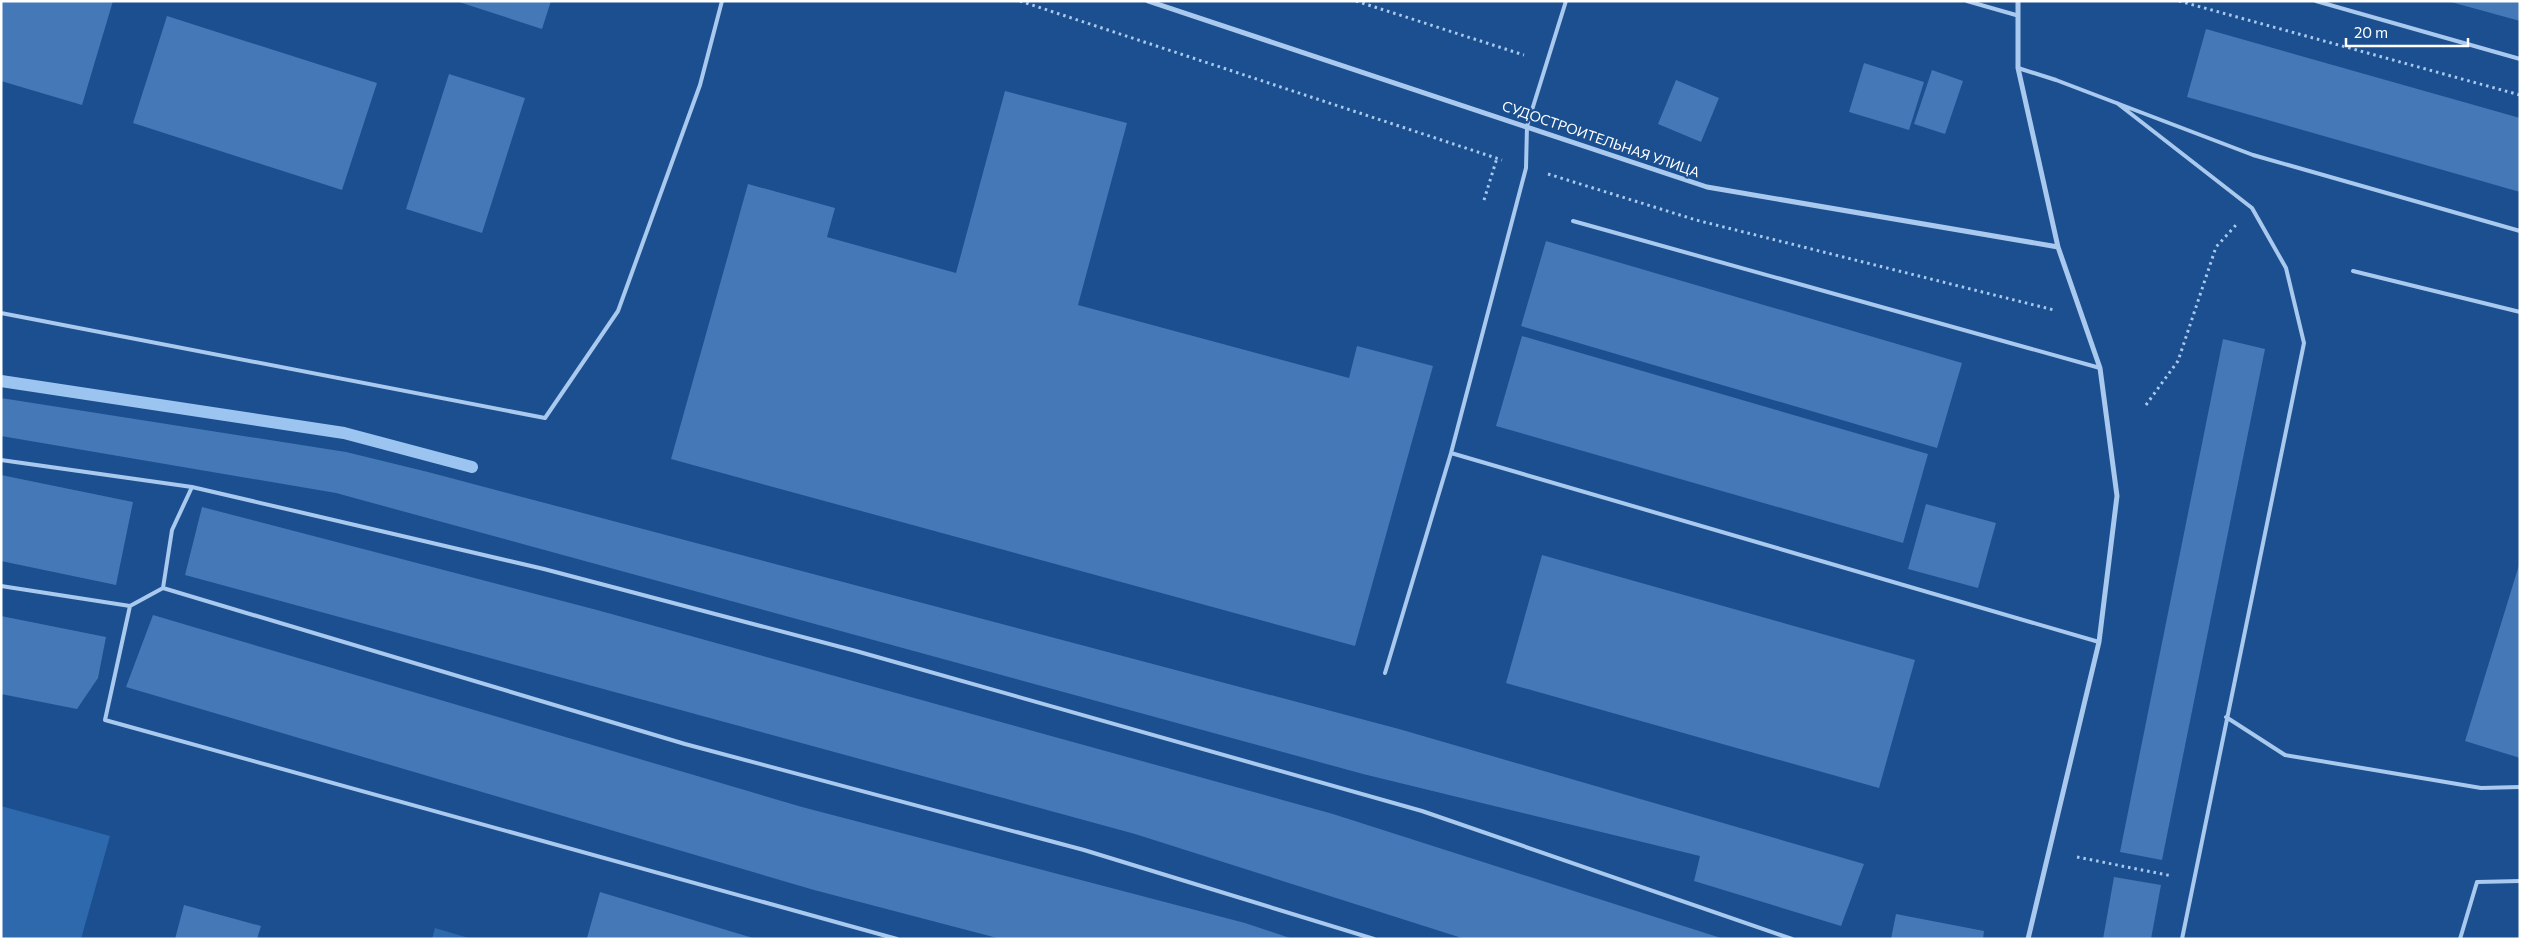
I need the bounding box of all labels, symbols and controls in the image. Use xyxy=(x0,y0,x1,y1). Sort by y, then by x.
scale bar xyxy=(2346,15,2468,47)
text: 20 m xyxy=(2354,23,2388,41)
street label: СУДОСТРОИТЕЛЬНАЯ УЛИЦА xyxy=(1500,97,1703,181)

